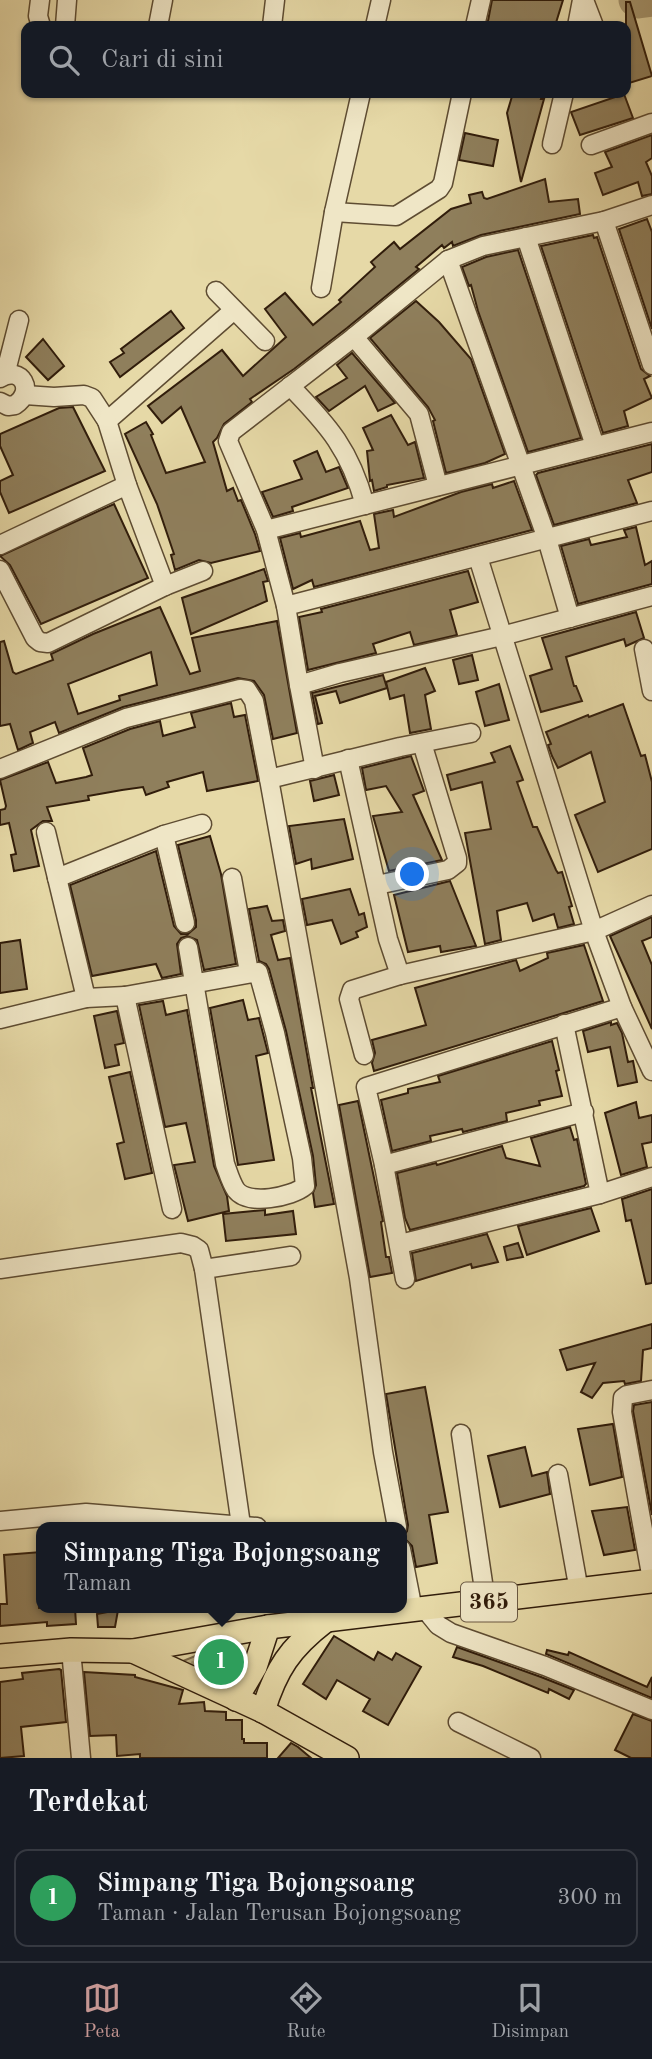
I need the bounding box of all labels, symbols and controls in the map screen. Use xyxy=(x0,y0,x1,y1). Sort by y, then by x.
search box xyxy=(21,21,631,98)
icon: search xyxy=(45,41,83,79)
text: Cari di sini xyxy=(101,47,223,73)
your location xyxy=(395,857,429,891)
popup xyxy=(36,1522,407,1613)
text: Simpang Tiga Bojongsoang xyxy=(63,1541,380,1567)
text: Taman xyxy=(63,1572,131,1595)
road number: 365 xyxy=(461,1582,517,1622)
pin: 1 xyxy=(198,1636,244,1688)
text: Terdekat xyxy=(28,1788,148,1818)
text: Simpang Tiga Bojongsoang xyxy=(97,1871,415,1897)
text: 1 xyxy=(46,1886,60,1909)
text: 300 m xyxy=(557,1886,622,1909)
text: Taman · Jalan Terusan Bojongsoang xyxy=(97,1902,461,1925)
tab: Peta xyxy=(83,1979,121,2044)
tab: Rute xyxy=(286,1979,326,2044)
tab: Disimpan xyxy=(491,1979,569,2044)

